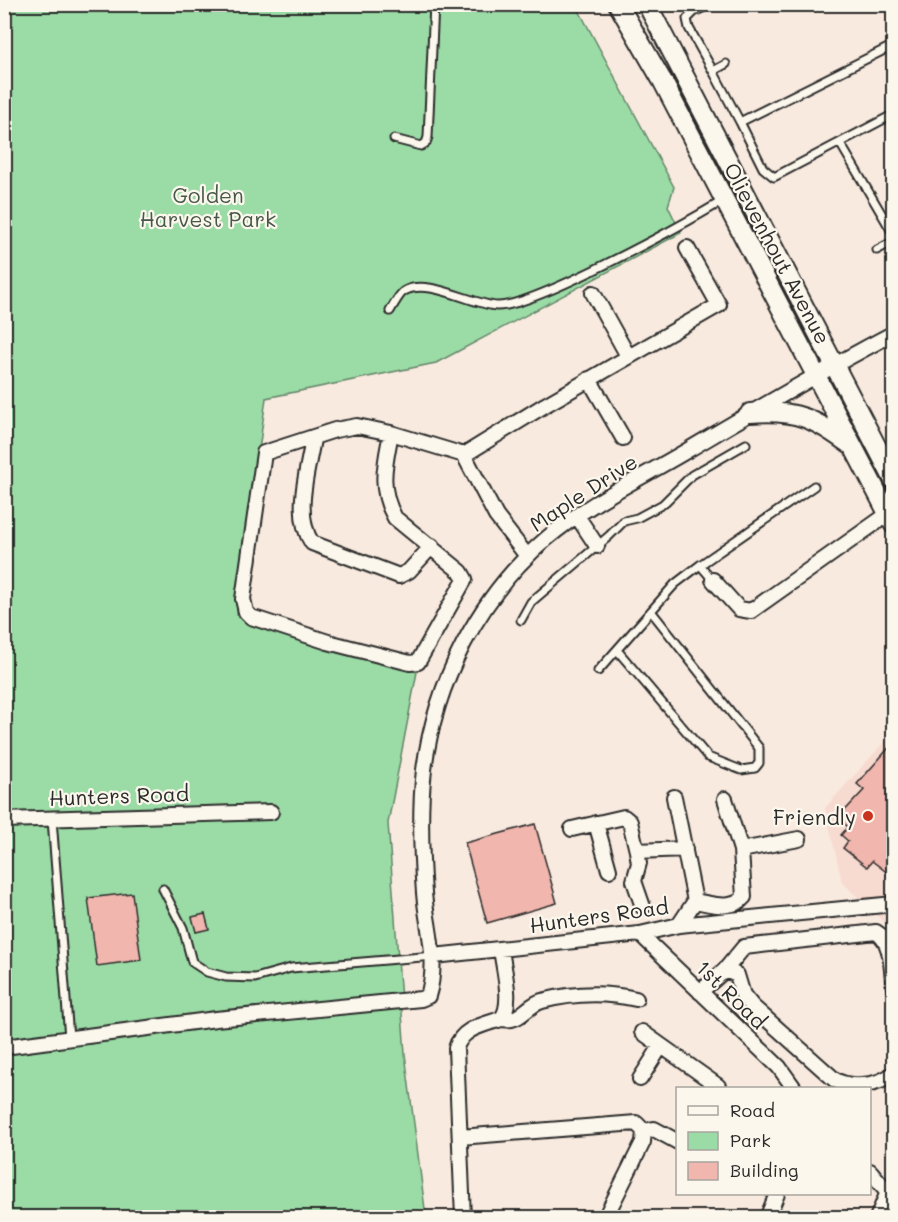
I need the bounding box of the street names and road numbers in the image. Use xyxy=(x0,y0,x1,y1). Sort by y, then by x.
street label: Olievenhout Avenue xyxy=(719,158,837,348)
street label: Maple Drive xyxy=(524,447,642,537)
street label: Hunters Road xyxy=(49,779,189,811)
street label: Hunters Road xyxy=(528,892,670,938)
street label: 1st Road xyxy=(691,954,773,1034)

